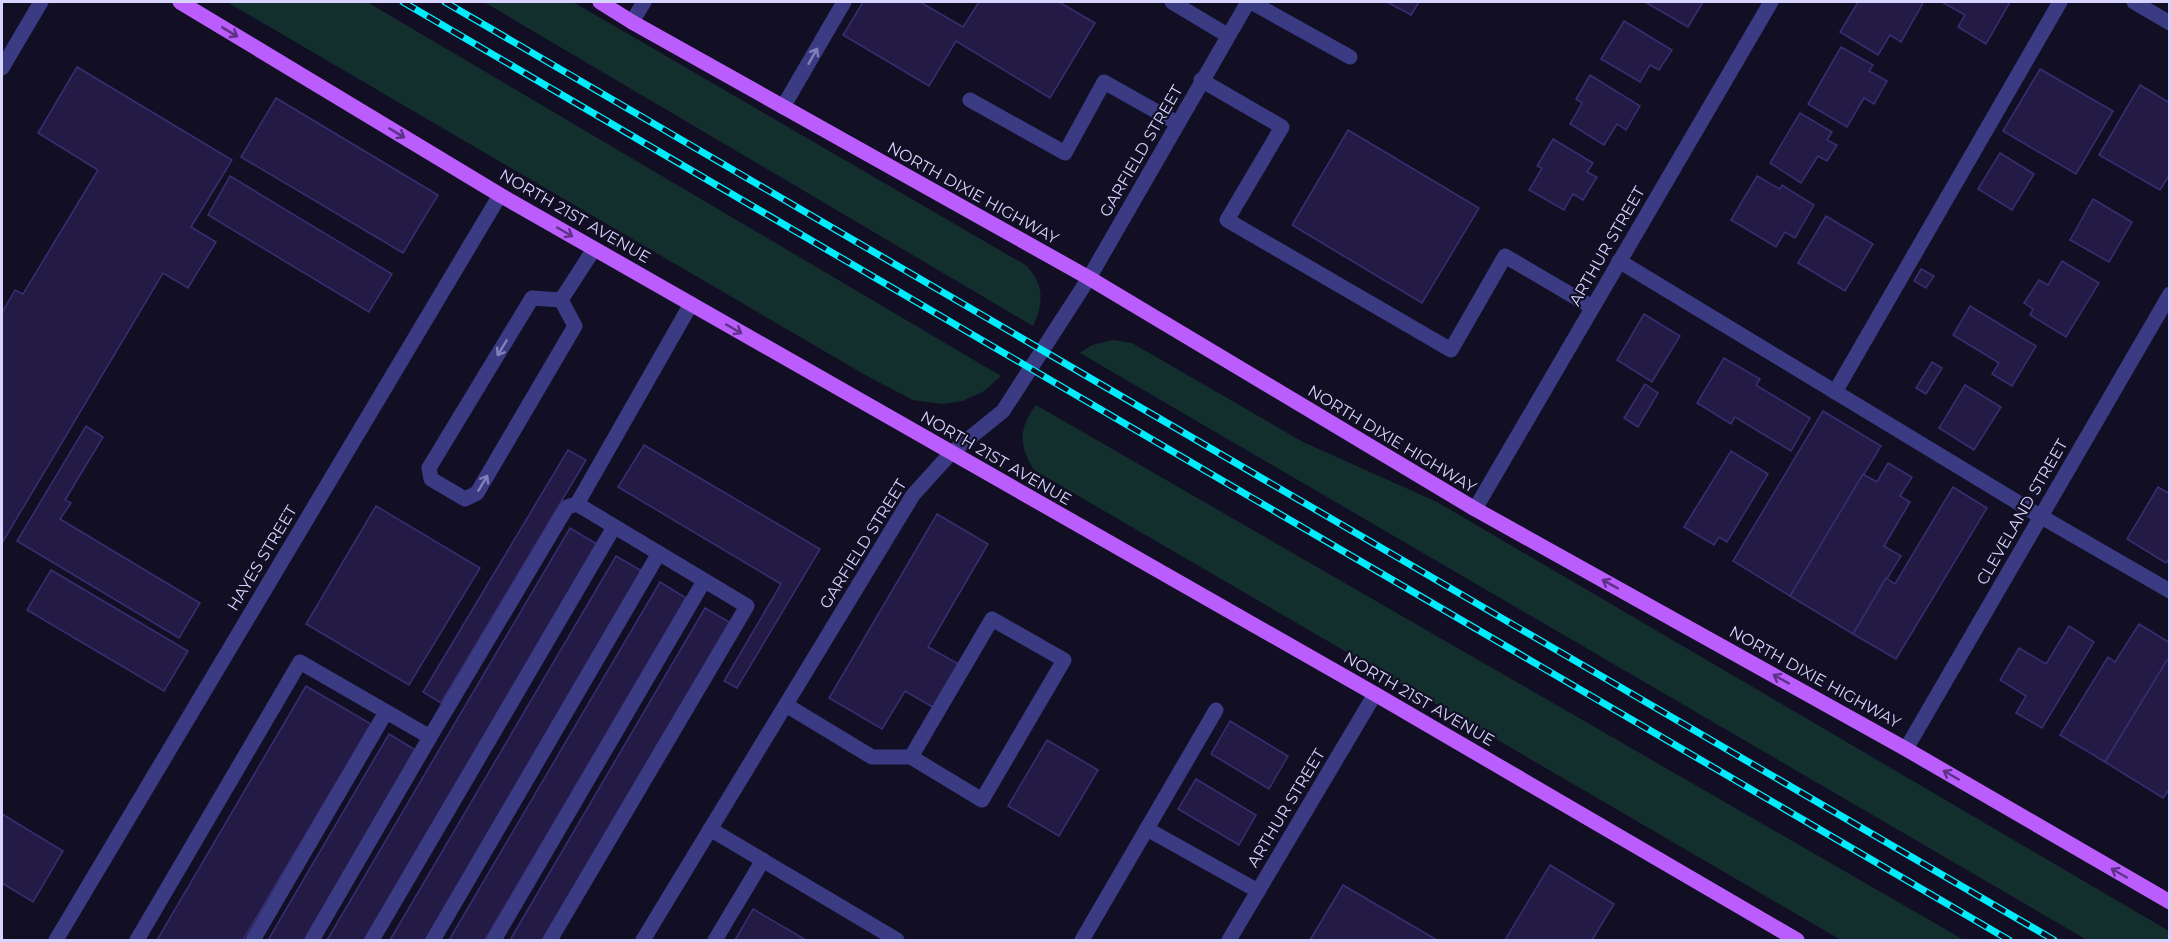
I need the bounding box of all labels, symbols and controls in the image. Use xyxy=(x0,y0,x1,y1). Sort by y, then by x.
one-way arrow xyxy=(221,26,238,38)
one-way arrow xyxy=(807,48,819,65)
street label: GARFIELD STREET xyxy=(1096,81,1187,220)
one-way arrow xyxy=(388,127,405,139)
street label: NORTH DIXIE HIGHWAY xyxy=(884,138,1063,248)
street label: NORTH 21ST AVENUE xyxy=(496,165,654,267)
street label: ARTHUR STREET xyxy=(1565,182,1649,309)
one-way arrow xyxy=(556,226,573,238)
one-way arrow xyxy=(725,323,742,335)
one-way arrow xyxy=(495,339,507,356)
street label: NORTH DIXIE HIGHWAY xyxy=(1304,381,1480,497)
street label: NORTH 21ST AVENUE xyxy=(917,407,1075,509)
street label: CLEVELAND STREET xyxy=(1972,435,2072,588)
one-way arrow xyxy=(477,475,489,492)
street label: GARFIELD STREET xyxy=(815,475,911,612)
street label: HAYES STREET xyxy=(223,501,301,614)
one-way arrow xyxy=(1602,578,1619,590)
street label: NORTH DIXIE HIGHWAY xyxy=(1726,622,1905,732)
street label: NORTH 21ST AVENUE xyxy=(1340,648,1498,750)
one-way arrow xyxy=(1773,673,1790,685)
street label: ARTHUR STREET xyxy=(1243,745,1329,871)
one-way arrow xyxy=(1943,768,1960,780)
one-way arrow xyxy=(2111,867,2128,879)

